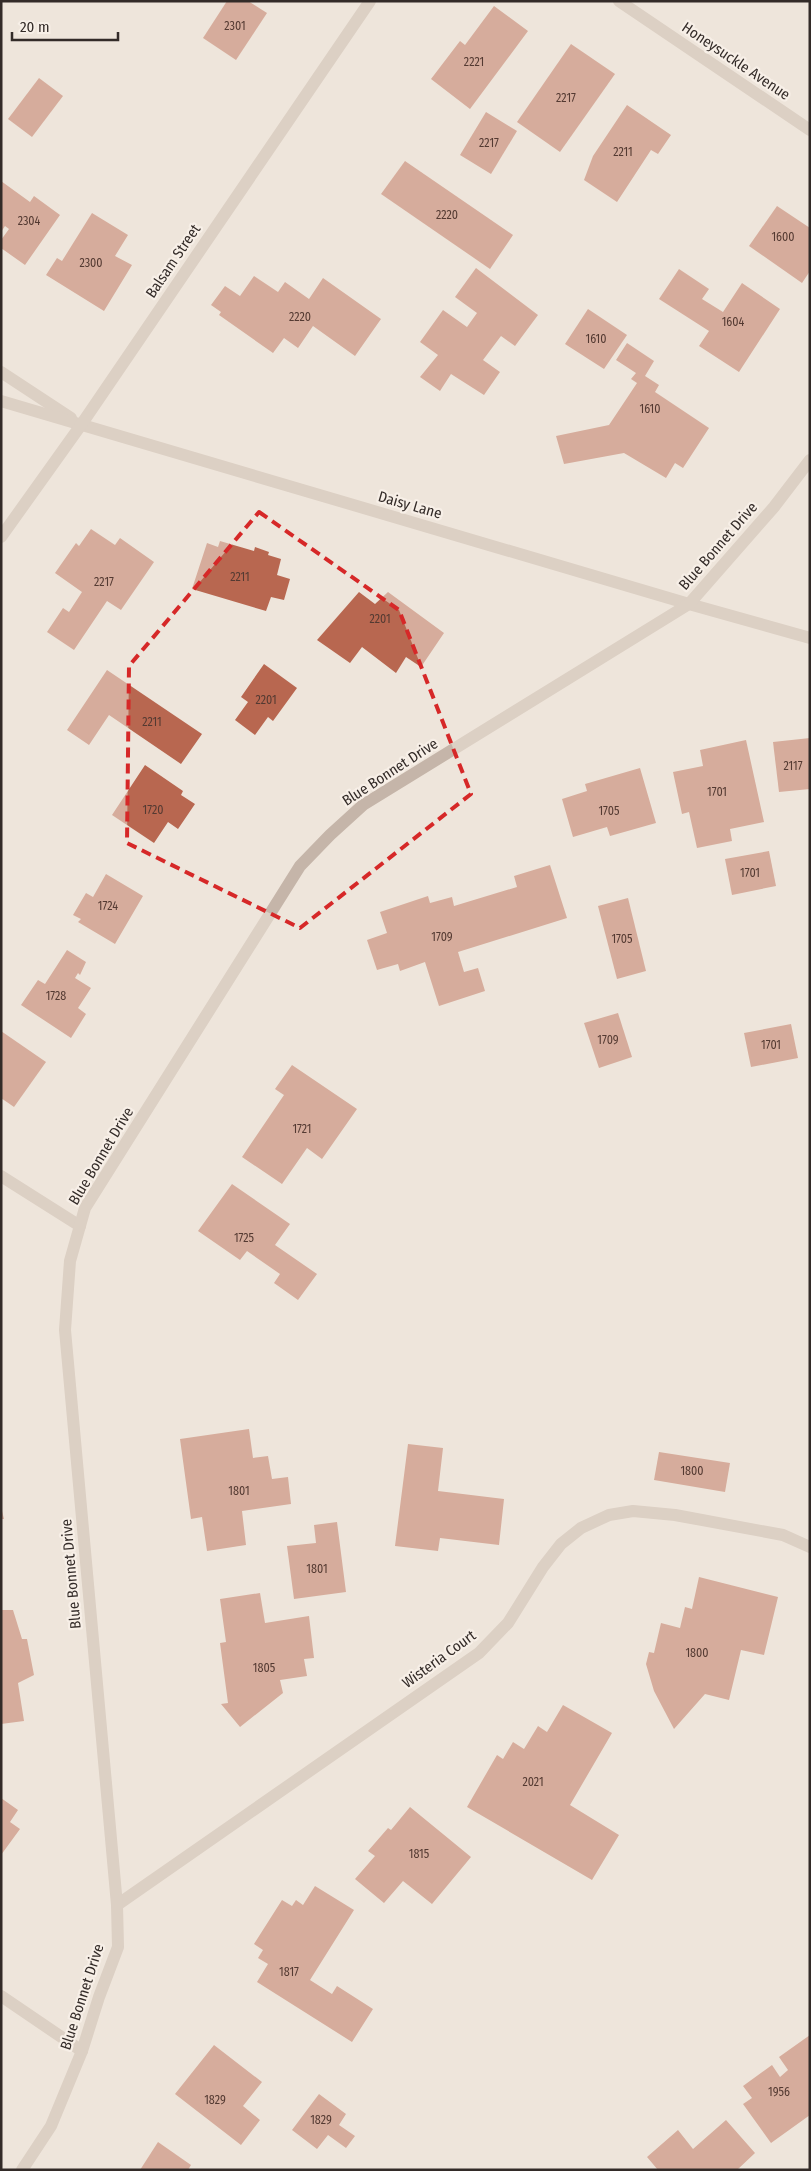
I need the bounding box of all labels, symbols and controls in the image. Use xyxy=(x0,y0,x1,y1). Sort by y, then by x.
scale bar xyxy=(12,10,119,42)
text: 20 m xyxy=(20,18,50,36)
street label: Honeysuckle Avenue xyxy=(679,18,793,104)
house number: 2301 xyxy=(224,19,246,33)
house number: 2221 xyxy=(464,55,484,69)
house number: 2217 xyxy=(556,91,576,105)
house number: 2217 xyxy=(479,136,499,150)
house number: 2211 xyxy=(613,145,633,159)
house number: 2220 xyxy=(436,208,458,222)
house number: 2304 xyxy=(18,214,41,228)
street label: Balsam Street xyxy=(142,221,204,301)
house number: 1600 xyxy=(771,230,795,244)
house number: 2300 xyxy=(79,256,103,270)
house number: 2220 xyxy=(289,310,311,324)
house number: 1604 xyxy=(722,315,745,329)
house number: 1610 xyxy=(585,332,607,346)
house number: 1610 xyxy=(639,402,661,416)
street label: Daisy Lane xyxy=(376,487,444,523)
street label: Blue Bonnet Drive xyxy=(675,498,761,594)
house number: 2211 xyxy=(230,570,250,584)
house number: 2217 xyxy=(94,575,114,589)
house number: 2201 xyxy=(369,612,391,626)
house number: 2201 xyxy=(255,693,277,707)
house number: 2211 xyxy=(142,715,162,729)
street label: Blue Bonnet Drive xyxy=(339,734,441,810)
house number: 2117 xyxy=(783,759,803,773)
house number: 1701 xyxy=(707,785,727,799)
house number: 1720 xyxy=(143,803,163,817)
house number: 1705 xyxy=(598,804,620,818)
house number: 1701 xyxy=(740,866,760,880)
house number: 1724 xyxy=(98,899,118,913)
house number: 1709 xyxy=(431,930,453,944)
house number: 1705 xyxy=(611,932,633,946)
house number: 1728 xyxy=(46,989,66,1003)
house number: 1709 xyxy=(597,1033,619,1047)
house number: 1701 xyxy=(761,1038,781,1052)
street label: Blue Bonnet Drive xyxy=(65,1104,137,1208)
house number: 1721 xyxy=(292,1122,312,1136)
house number: 1725 xyxy=(234,1231,255,1245)
house number: 1800 xyxy=(680,1464,704,1478)
house number: 1801 xyxy=(228,1484,250,1498)
street label: Blue Bonnet Drive xyxy=(57,1518,85,1630)
house number: 1801 xyxy=(306,1562,328,1576)
street label: Wisteria Court xyxy=(399,1626,479,1692)
house number: 1800 xyxy=(685,1646,709,1660)
house number: 1805 xyxy=(253,1661,276,1675)
house number: 2021 xyxy=(522,1775,544,1789)
house number: 1815 xyxy=(409,1847,430,1861)
street label: Blue Bonnet Drive xyxy=(56,1942,108,2052)
house number: 1817 xyxy=(279,1965,299,1979)
house number: 1956 xyxy=(768,2085,790,2099)
house number: 1829 xyxy=(204,2093,226,2107)
house number: 1829 xyxy=(310,2113,332,2127)

